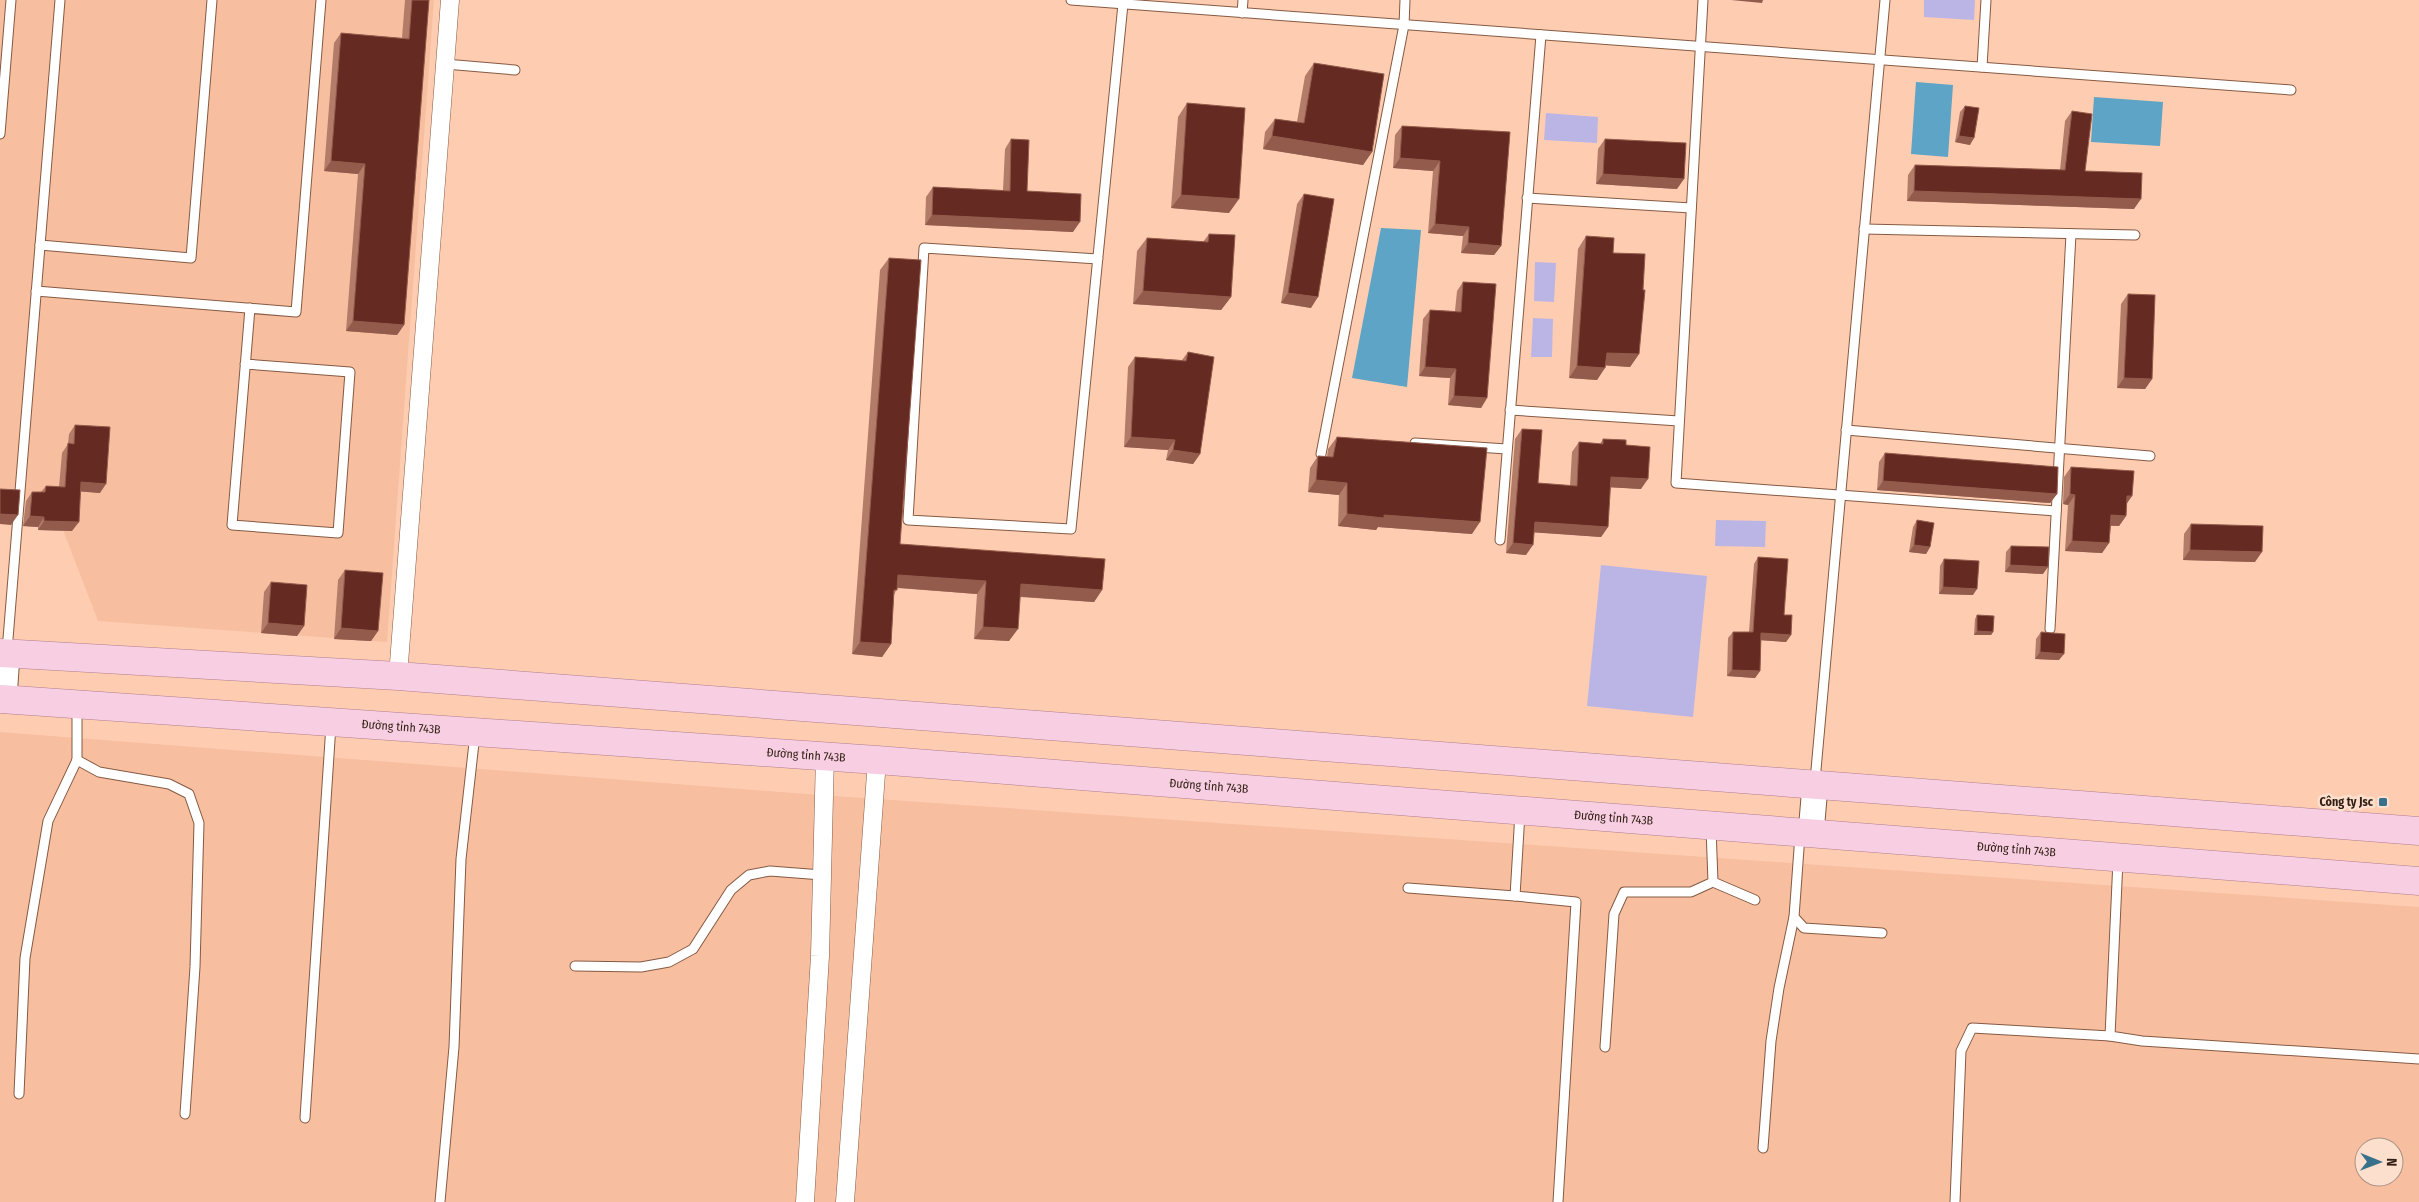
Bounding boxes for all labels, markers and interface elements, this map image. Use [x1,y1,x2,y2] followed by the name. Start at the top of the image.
[361,717,442,737] street label: Đường tỉnh 743B
[766,745,847,765] street label: Đường tỉnh 743B
[1169,776,1249,796] street label: Đường tỉnh 743B
[2319,795,2374,809] place label: Công ty Jsc
[2377,796,2389,808] marker: Công ty Jsc
[1573,808,1654,828] street label: Đường tỉnh 743B
[1976,839,2057,860] street label: Đường tỉnh 743B
[2354,1137,2404,1187] north arrow
[2383,1158,2400,1167] text: N

